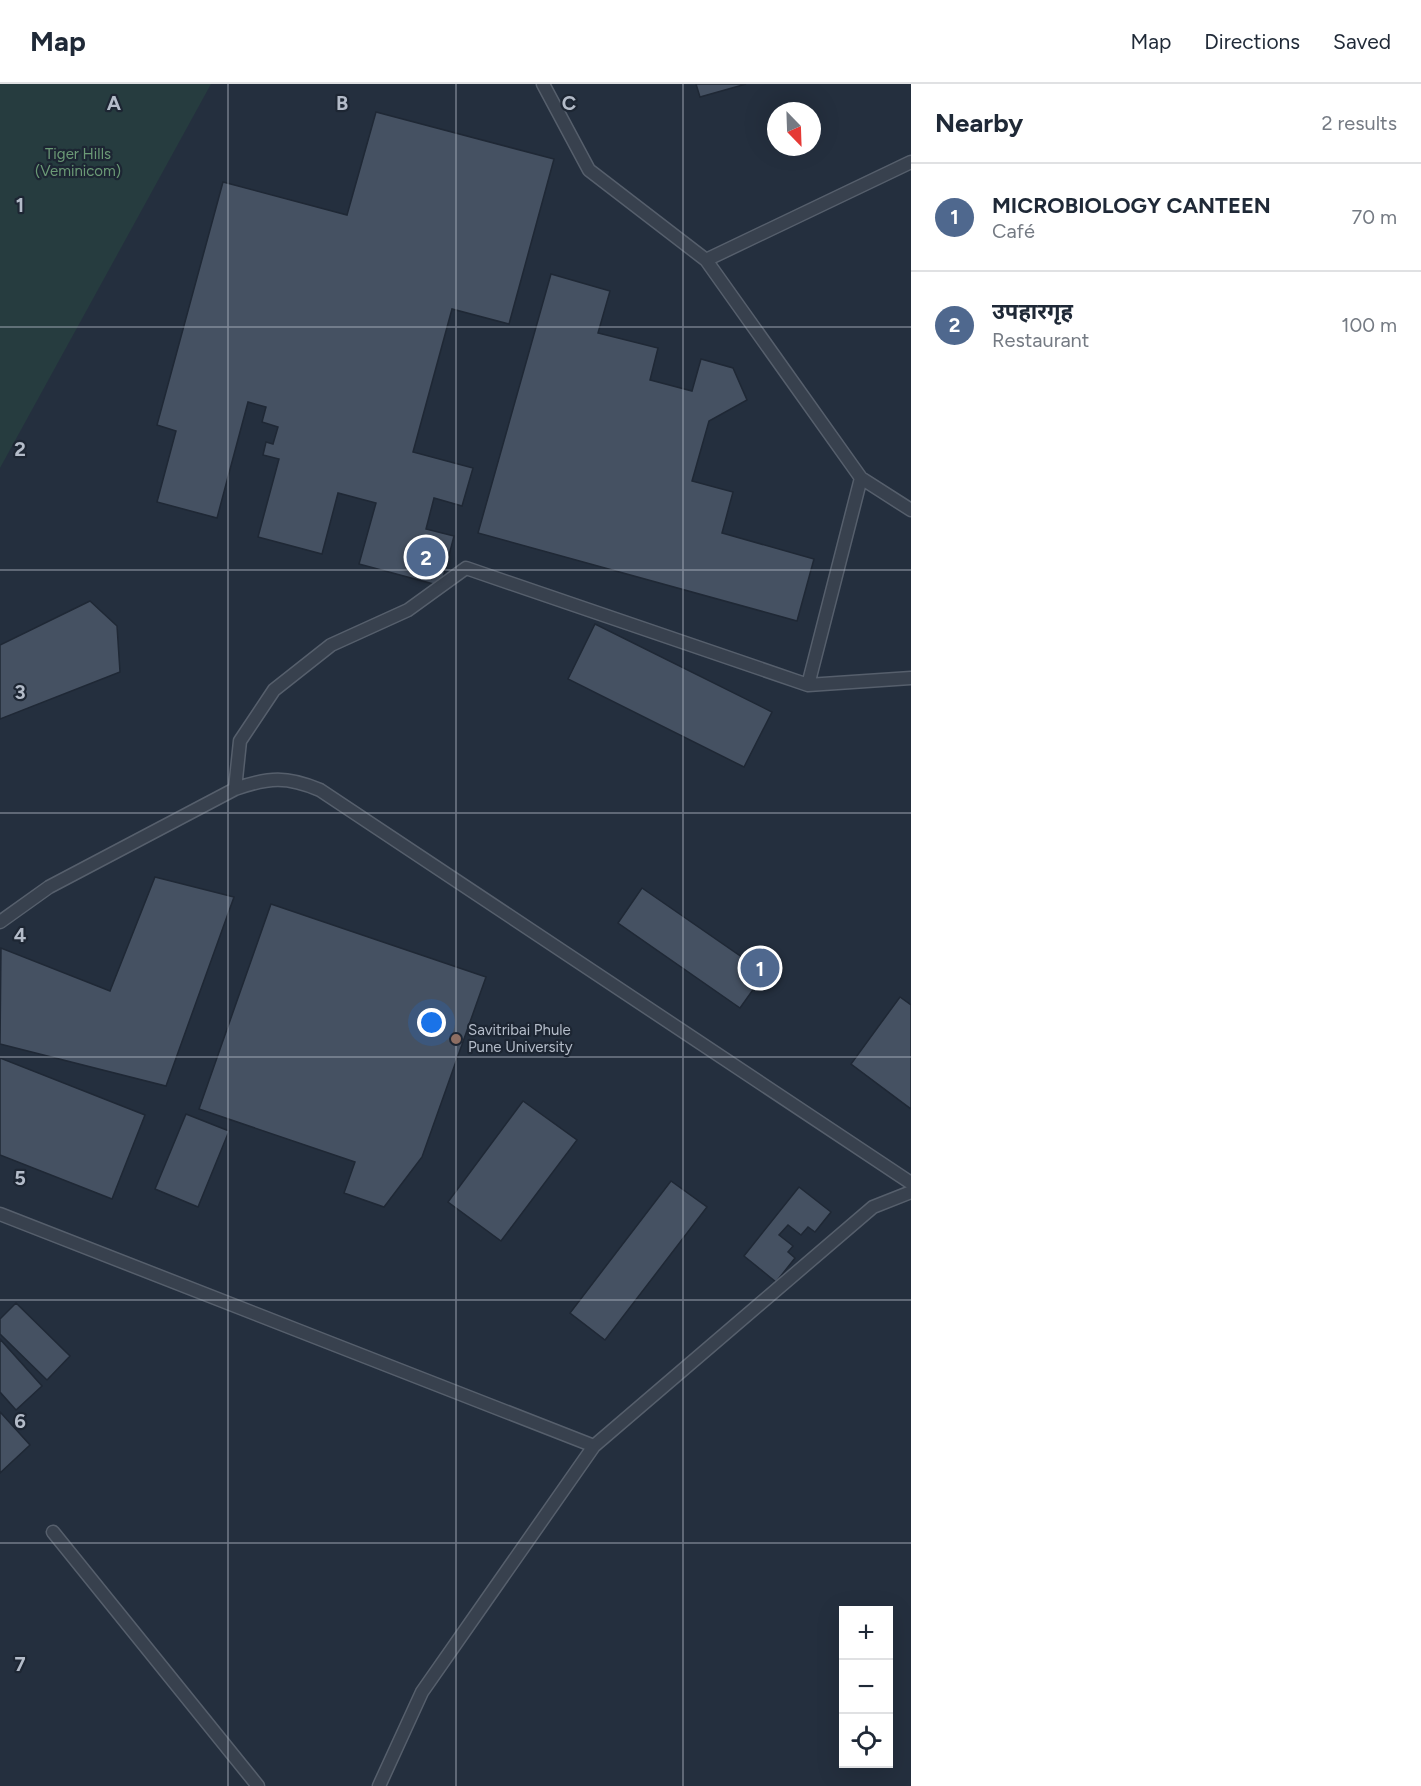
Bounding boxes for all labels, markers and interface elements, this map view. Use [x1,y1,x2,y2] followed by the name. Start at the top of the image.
[30,24,86,58] text: Map
[1130,29,1171,54] text: Map
[1204,29,1300,54] text: Directions
[1333,29,1391,54] text: Saved
[107,91,122,115] text: A
[336,91,348,115] text: B
[562,91,576,115] text: C
[767,102,821,156] north arrow
[935,107,1023,139] text: Nearby
[1321,111,1397,135] text: 2 results
[35,145,121,180] park label: Tiger Hills (Veminicom)
[992,192,1271,219] text: MICROBIOLOGY CANTEEN
[16,193,24,217] text: 1
[950,205,959,229] text: 1
[1351,205,1397,229] text: 70 m
[992,219,1035,243] text: Café
[992,298,1073,325] text: उपहारगृह
[949,313,960,337] text: 2
[1341,313,1397,337] text: 100 m
[992,328,1089,352] text: Restaurant
[14,437,26,461] text: 2
[406,534,446,580] pin: 2
[14,680,26,704] text: 3
[14,923,27,947] text: 4
[740,946,780,990] pin: 1
[417,1008,446,1037] your location
[468,1021,573,1056] place label: Savitribai Phule Pune University
[449,1032,463,1046] marker: Savitribai Phule Pune University
[14,1166,26,1190] text: 5
[14,1409,26,1433] text: 6
[839,1606,893,1768] map controls
[839,1606,893,1660] button: +
[14,1652,26,1676] text: 7
[839,1660,893,1714] button: −
[839,1714,893,1768] button: locate

